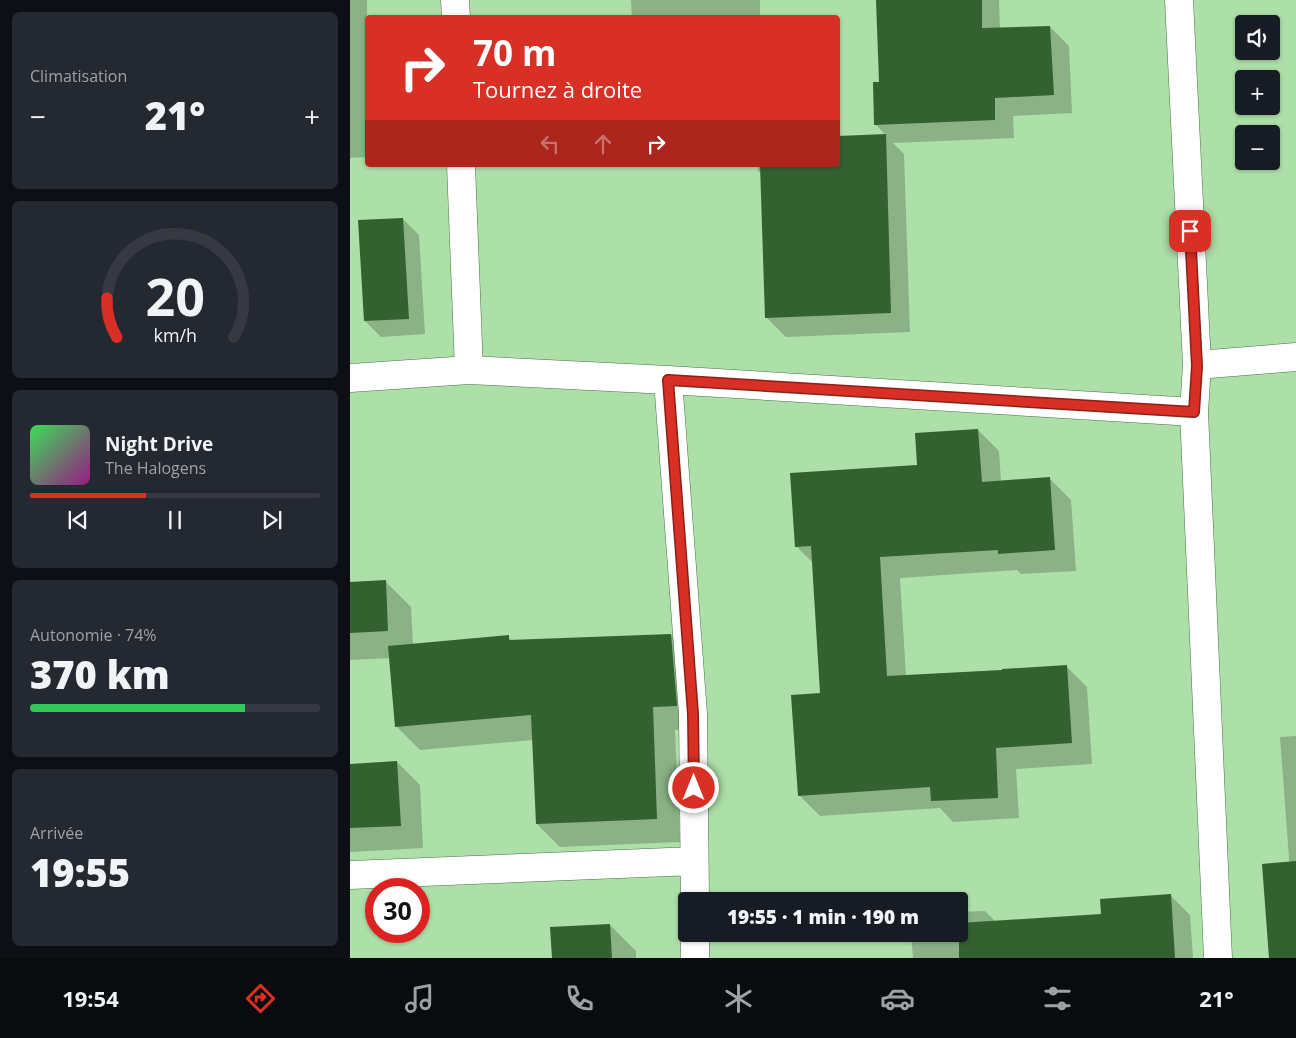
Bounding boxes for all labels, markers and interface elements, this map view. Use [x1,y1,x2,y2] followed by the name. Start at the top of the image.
[1235,15,1280,170] map controls
[1235,15,1280,60] button: sound
[473,29,556,76] text: 70 m
[390,35,455,100] icon: right
[30,65,127,87] text: Climatisation
[1235,70,1280,115] button: +
[473,74,642,104] text: Tournez à droite
[145,89,205,141] text: 21°
[30,97,46,135] text: −
[304,97,320,135] text: +
[1235,125,1280,170] button: −
[536,130,564,158] icon: left
[589,130,617,158] icon: ahead
[642,130,670,158] icon: right
[1169,210,1211,252] pin
[1176,217,1204,245] icon: arrive
[145,260,205,331] text: 20
[153,323,197,347] text: km/h
[105,431,213,457] text: Night Drive
[105,457,206,479] text: The Halogens
[64,506,92,534] icon: previous
[161,506,189,534] icon: pause
[258,506,286,534] icon: next
[30,624,157,646] text: Autonomie · 74%
[30,648,170,700] text: 370 km
[667,761,719,813] position arrow
[30,822,83,844] text: Arrivée
[30,846,130,898] text: 19:55
[365,878,430,943] speed limit sign: 30
[727,904,919,930] text: 19:55 · 1 min · 190 m
[243,981,278,1016] icon: directions
[402,981,437,1016] icon: music
[562,981,597,1016] icon: phone
[721,981,756,1016] icon: climate
[880,981,915,1016] icon: car
[1040,981,1075,1016] icon: filters
[62,983,119,1013] text: 19:54
[1199,983,1234,1013] text: 21°

